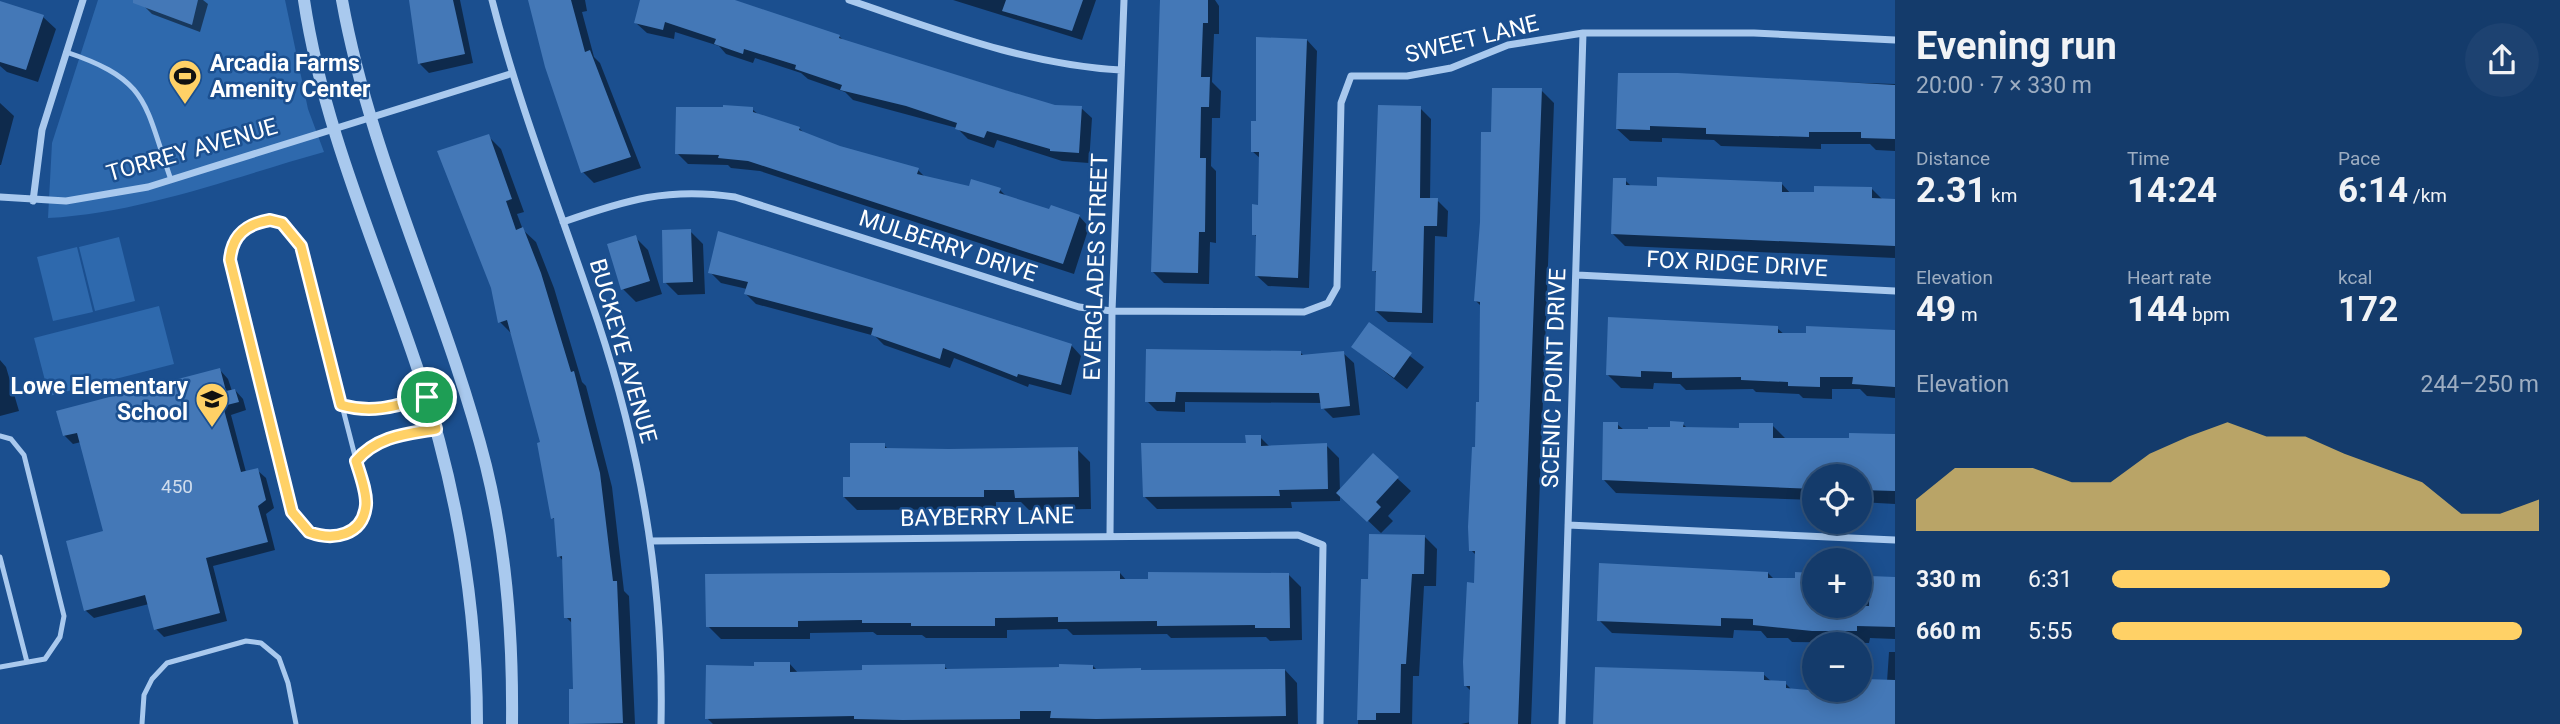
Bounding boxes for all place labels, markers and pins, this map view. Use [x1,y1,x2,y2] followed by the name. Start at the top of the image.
[210,50,371,103] place label: Arcadia Farms Amenity Center
[166,57,204,106] sports icon: Arcadia Farms Amenity Center
[397,367,457,427] pin
[11,373,188,426] place label: Lowe Elementary School
[193,380,231,429] school or university icon: Lowe Elementary School

